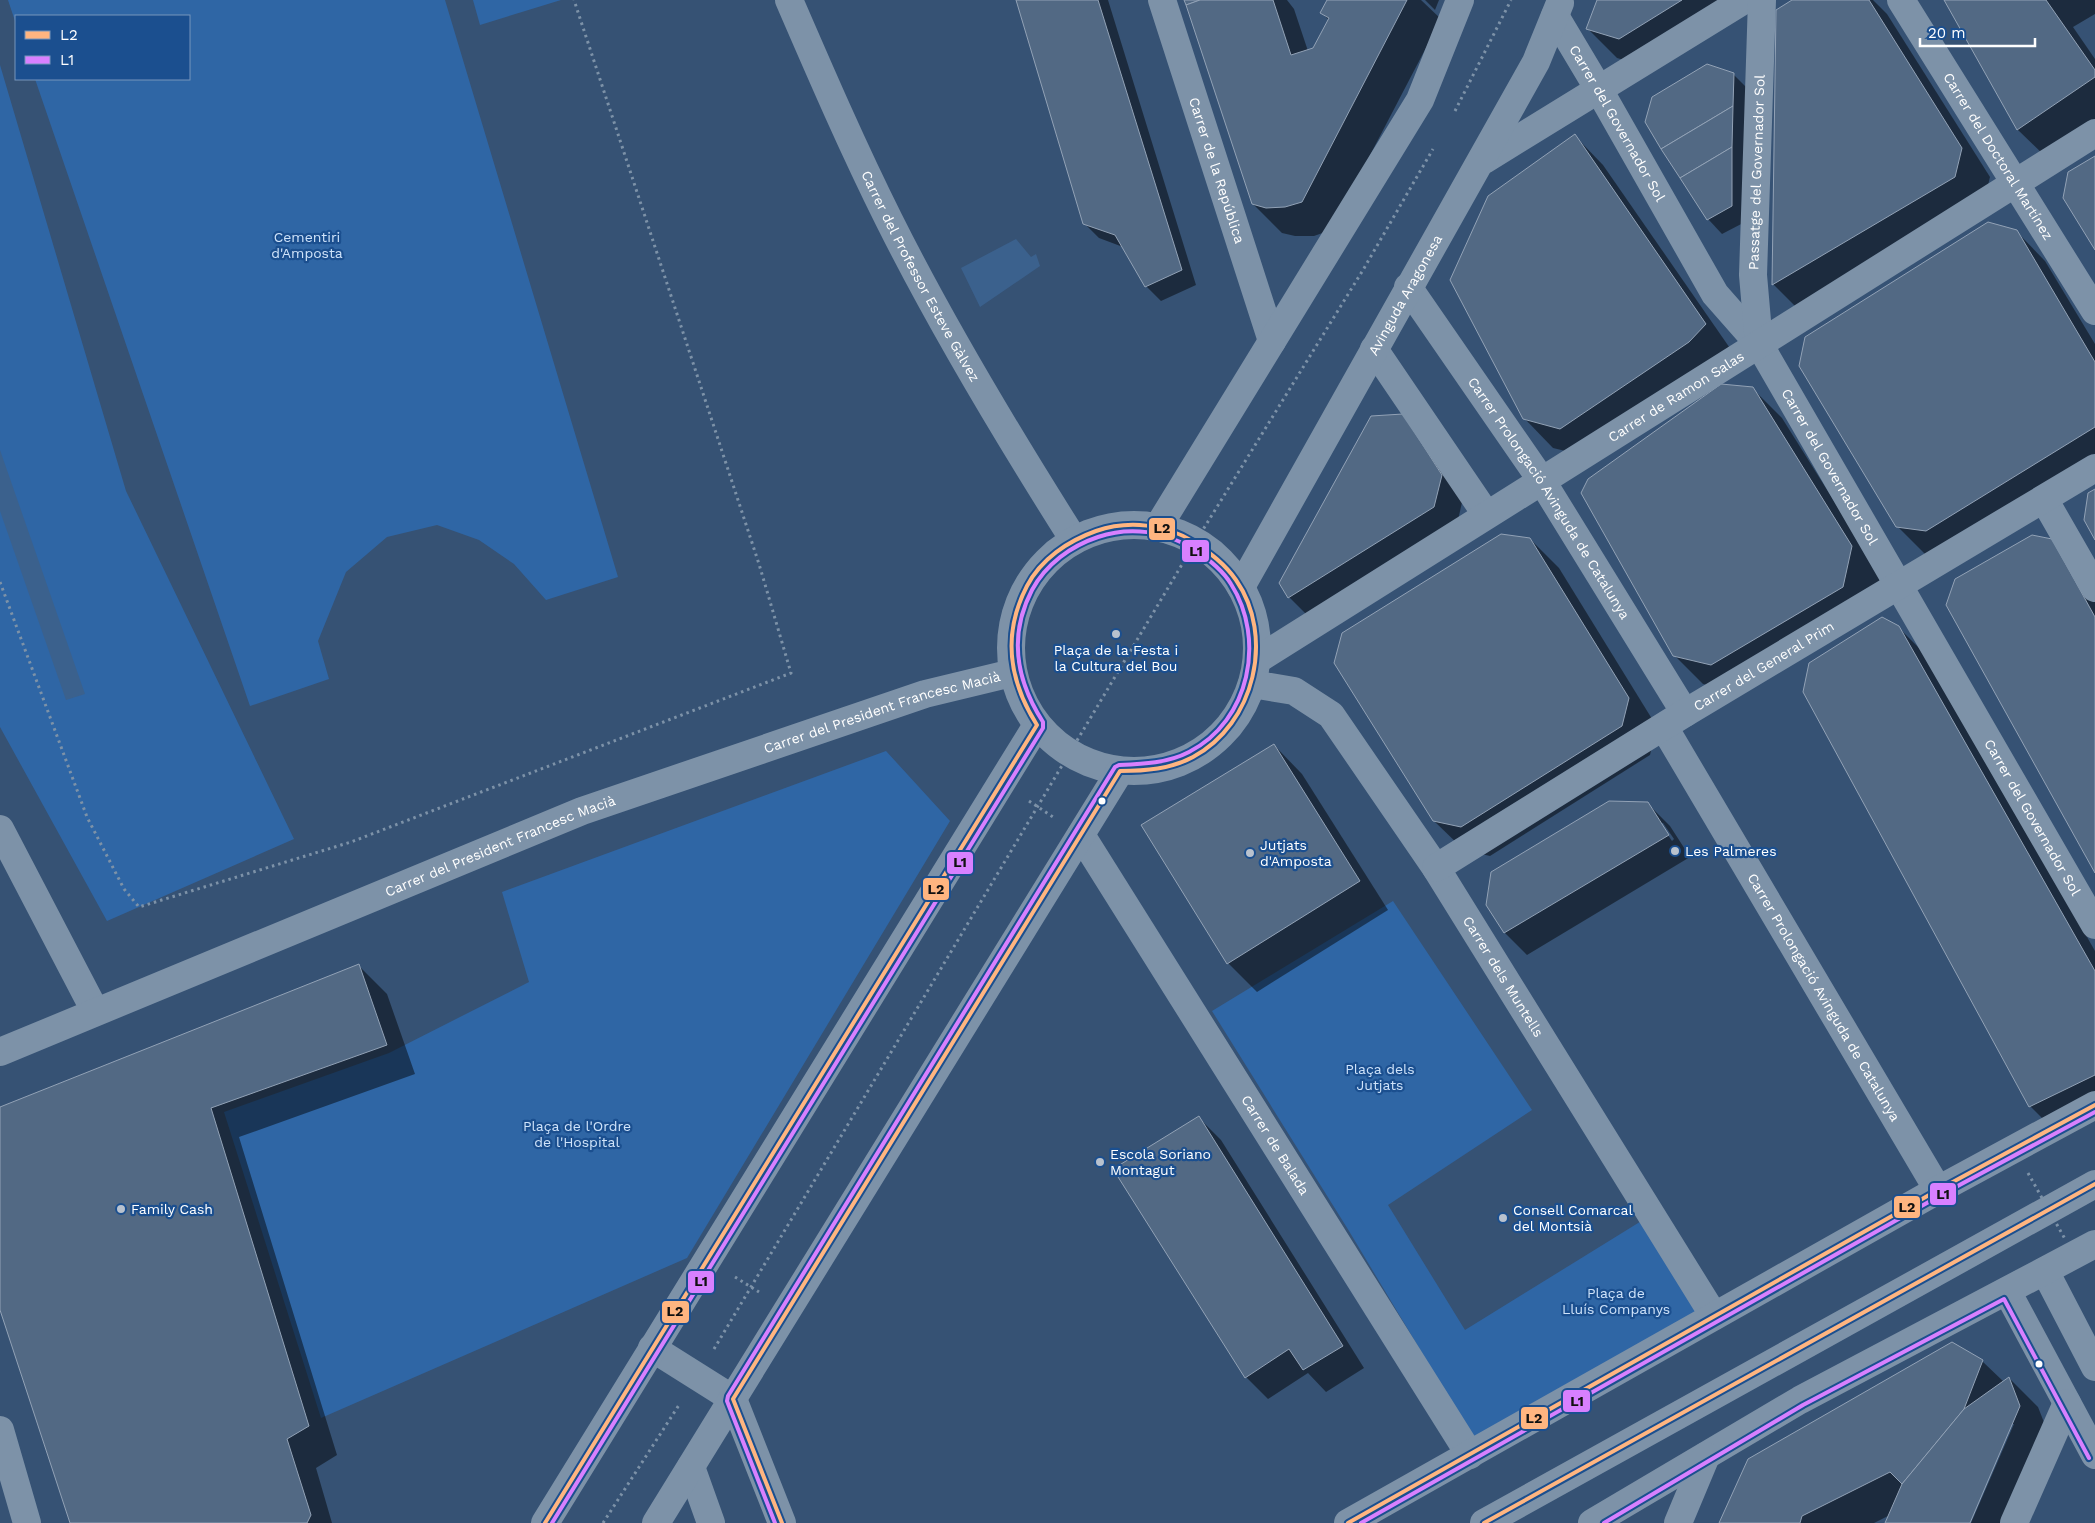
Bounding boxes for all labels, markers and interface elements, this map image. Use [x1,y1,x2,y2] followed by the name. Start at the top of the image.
[15,15,190,80] legend
[1920,15,2035,47] scale bar
[1928,24,1966,42] text: 20 m
[60,26,78,44] text: L2
[1566,42,1669,205] street label: Carrer del Governador Sol
[60,51,74,69] text: L1
[1940,70,2057,243] street label: Carrer del Doctoral Martínez
[1745,73,1768,270] street label: Passatge del Governador Sol
[1186,95,1248,245] street label: Carrer de la República
[858,168,983,384] street label: Carrer del Professor Esteve Gàlvez
[271,229,343,261] park label: Cementiri d'Amposta
[1365,232,1445,358] street label: Avinguda Aragonesa
[1605,348,1747,445] street label: Carrer de Ramon Salas
[1465,374,1633,622] street label: Carrer Prolongació Avinguda de Catalunya
[1778,386,1882,548] street label: Carrer del Governador Sol
[1148,517,1176,541] line badge: L2
[1154,520,1170,536] text: L2
[1181,539,1210,563] line badge: L1
[1189,543,1203,559] text: L1
[1691,618,1837,714] street label: Carrer del General Prim
[1110,628,1122,640] marker: Plaça de la Festa i la Cultura del Bou
[1054,642,1178,674] place label: Plaça de la Festa i la Cultura del Bou
[762,668,1002,756] street label: Carrer del President Francesc Macià
[1981,736,2084,899] street label: Carrer del Governador Sol
[383,792,617,900] street label: Carrer del President Francesc Macià
[1097,796,1107,806] unlabelled marker
[1260,837,1332,869] place label: Jutjats d'Amposta
[1685,843,1777,859] place label: Les Palmeres
[1669,845,1681,857] marker: Les Palmeres
[1244,847,1256,859] marker: Jutjats d'Amposta
[946,851,974,875] line badge: L1
[953,854,967,870] text: L1
[1744,870,1903,1124] street label: Carrer Prolongació Avinguda de Catalunya
[922,877,950,901] line badge: L2
[928,881,944,897] text: L2
[1460,913,1547,1040] street label: Carrer dels Muntells
[1345,1061,1415,1093] park label: Plaça dels Jutjats
[1238,1092,1313,1198] street label: Carrer de Balada
[523,1118,631,1150] park label: Plaça de l'Ordre de l'Hospital
[1110,1146,1211,1178] place label: Escola Soriano Montagut
[1094,1156,1106,1168] marker: Escola Soriano Montagut
[1929,1182,1957,1206] line badge: L1
[1936,1186,1950,1202] text: L1
[1893,1195,1921,1219] line badge: L2
[1899,1199,1915,1215] text: L2
[131,1201,213,1217] place label: Family Cash
[1513,1202,1633,1234] place label: Consell Comarcal del Montsià
[115,1203,127,1215] marker: Family Cash
[1497,1212,1509,1224] marker: Consell Comarcal del Montsià
[687,1270,715,1294] line badge: L1
[694,1273,708,1289] text: L1
[1562,1285,1670,1317] park label: Plaça de Lluís Companys
[661,1300,690,1324] line badge: L2
[667,1303,683,1319] text: L2
[2034,1359,2044,1369] unlabelled marker
[1562,1389,1591,1413] line badge: L1
[1570,1393,1584,1409] text: L1
[1520,1406,1549,1430] line badge: L2
[1526,1410,1542,1426] text: L2

